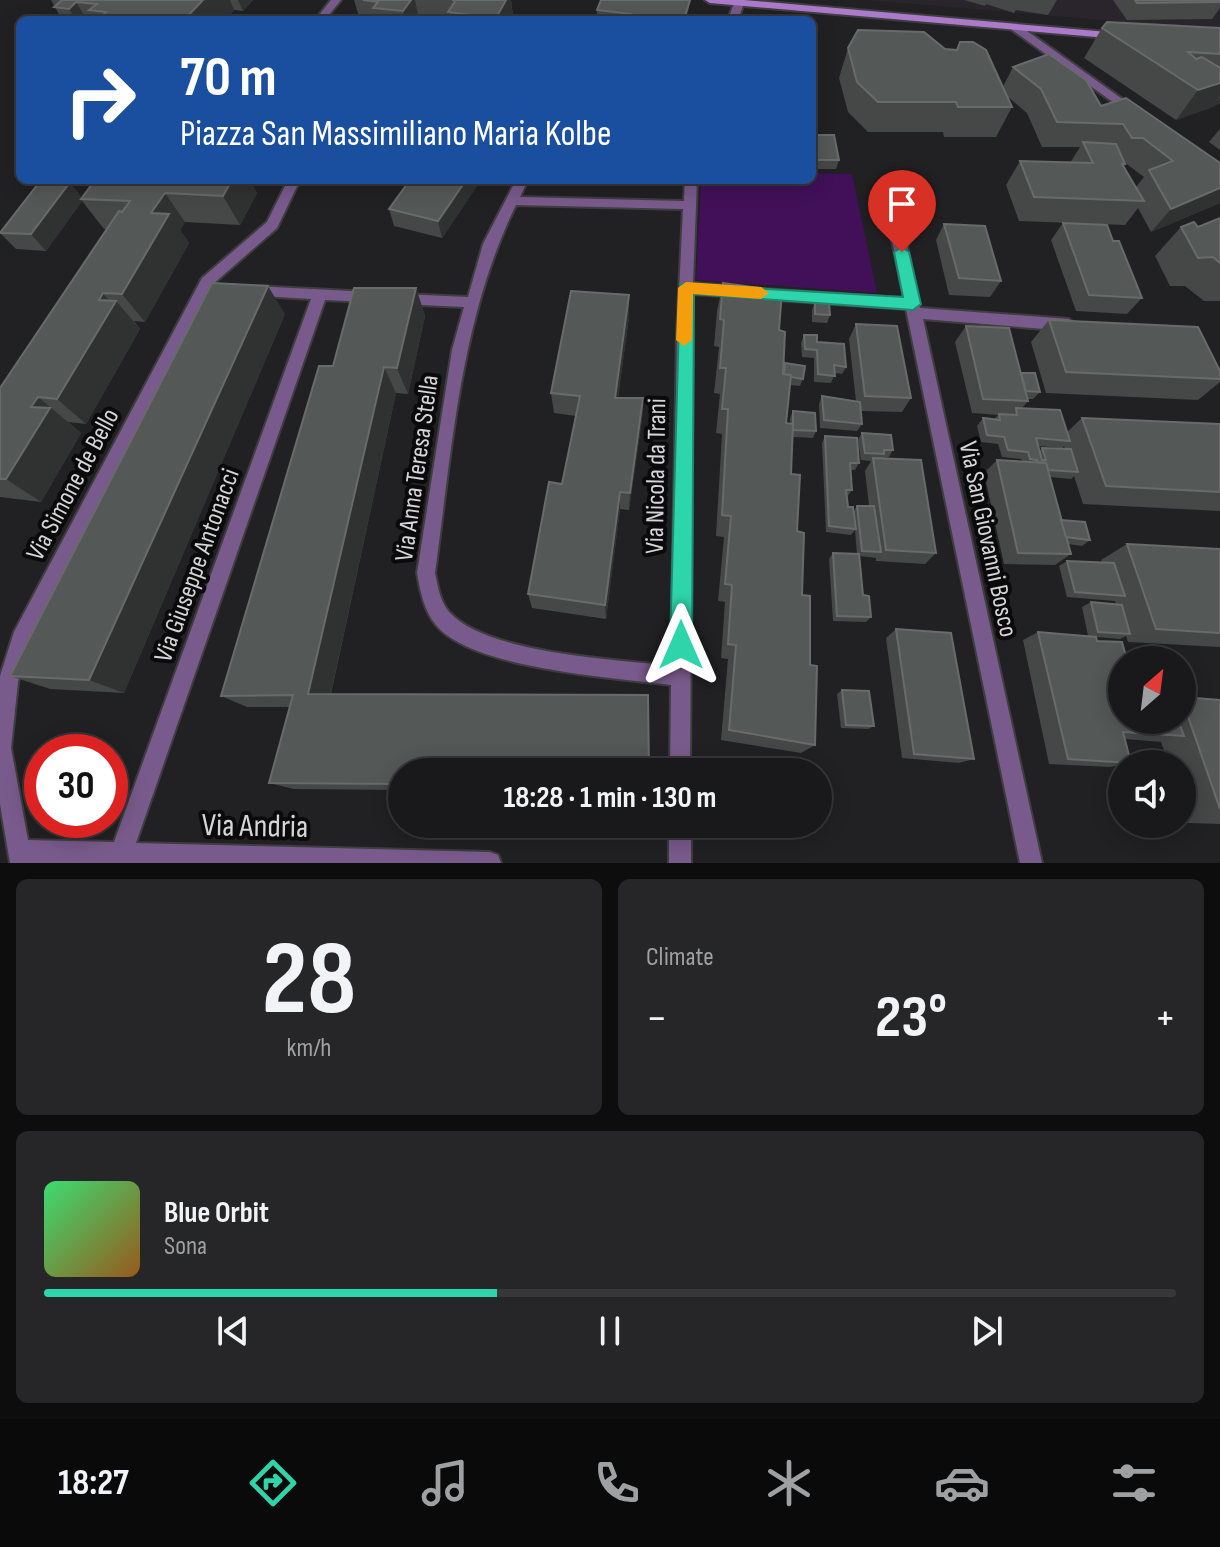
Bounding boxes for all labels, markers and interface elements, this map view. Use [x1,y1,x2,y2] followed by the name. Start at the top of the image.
[180,45,277,112] text: 70 m
[48,48,152,152] icon: right
[180,113,611,156] text: Piazza San Massimiliano Maria Kolbe
[868,170,936,252] pin
[880,182,924,226] icon: arrive
[389,373,446,563] street label: Via Anna Teresa Stella
[640,398,673,554] street label: Via Nicola da Trani
[20,403,126,566] street label: Via Simone de Bello
[952,439,1023,640] street label: Via San Giovanni Bosco
[148,465,247,666] street label: Via Giuseppe Antonacci
[639,603,723,687] position arrow
[1108,646,1196,734] north arrow
[1108,646,1196,838] map controls
[24,734,128,838] speed limit sign: 30
[1108,750,1196,838] button: sound
[504,780,716,816] text: 18:28 · 1 min · 130 m
[201,806,309,847] street label: Via Andria
[262,918,356,1043] text: 28
[646,942,714,973] text: Climate
[875,982,947,1054] text: 23°
[646,992,668,1045] text: −
[1154,992,1176,1045] text: +
[287,1033,331,1064] text: km/h
[164,1195,269,1231] text: Blue Orbit
[164,1231,207,1262] text: Sona
[211,1309,255,1353] icon: previous
[588,1309,632,1353] icon: pause
[965,1309,1009,1353] icon: next
[245,1455,301,1511] icon: directions
[417,1455,473,1511] icon: music
[589,1455,645,1511] icon: phone
[761,1455,817,1511] icon: climate
[934,1455,990,1511] icon: car
[1106,1455,1162,1511] icon: filters
[58,1462,129,1505] text: 18:27

